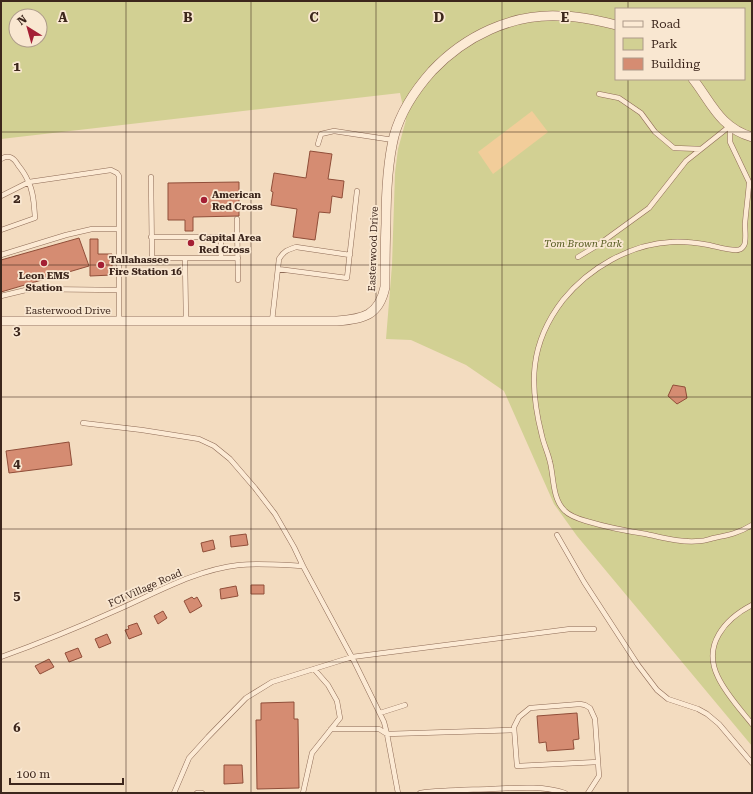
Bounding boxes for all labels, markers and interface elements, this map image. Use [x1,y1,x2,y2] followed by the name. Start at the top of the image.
[8,8,48,48] north arrow
[615,8,745,80] legend
[58,10,68,25] text: A
[183,10,193,25] text: B
[309,10,319,25] text: C
[434,10,444,25] text: D
[561,10,569,25] text: E
[15,12,30,28] text: N
[651,17,681,31] text: Road
[651,37,678,51] text: Park
[651,57,700,71] text: Building
[13,59,21,74] text: 1
[212,189,263,212] place label: American Red Cross
[13,191,21,206] text: 2
[199,195,209,205] marker: American Red Cross
[366,206,380,292] street label: Easterwood Drive
[199,232,261,255] place label: Capital Area Red Cross
[186,238,196,248] marker: Capital Area Red Cross
[544,238,623,249] park label: Tom Brown Park
[109,254,182,277] place label: Tallahassee Fire Station 16
[39,258,49,268] marker: Leon EMS Station
[96,260,106,270] marker: Tallahassee Fire Station 16
[19,270,70,293] place label: Leon EMS Station
[25,305,111,316] street label: Easterwood Drive
[13,323,21,338] text: 3
[13,456,21,471] text: 4
[107,567,184,609] street label: FCI Village Road
[13,588,21,603] text: 5
[13,720,21,735] text: 6
[10,760,123,786] scale bar
[16,767,50,781] text: 100 m

